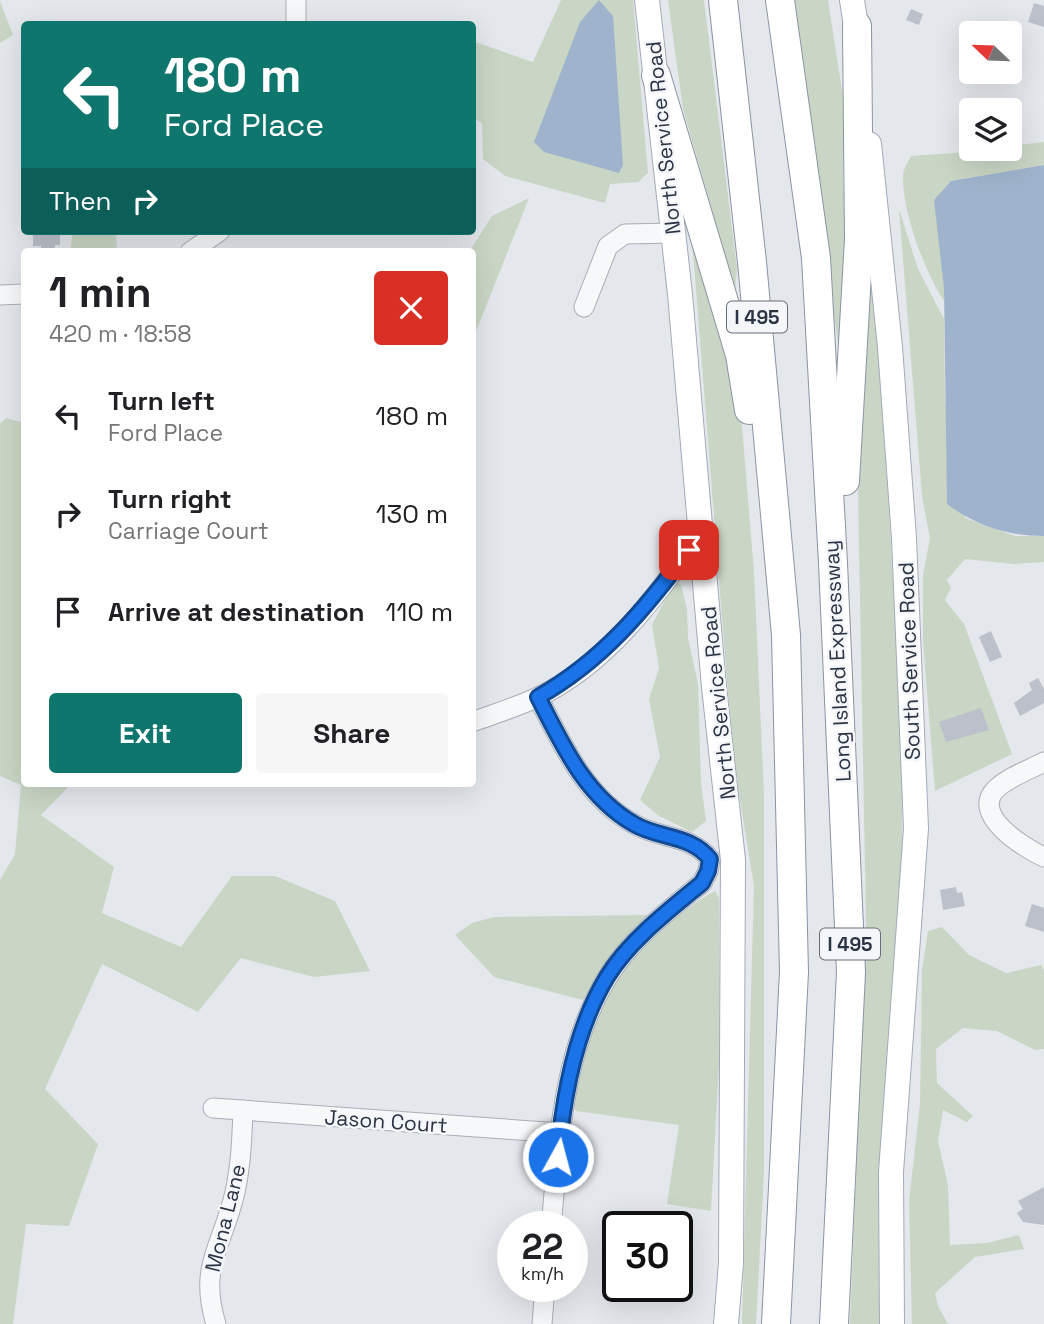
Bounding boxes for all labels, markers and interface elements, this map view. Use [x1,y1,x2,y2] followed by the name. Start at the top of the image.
[959,21,1022,84] north arrow
[959,21,1022,161] map controls
[639,40,687,236] street label: North Service Road
[164,44,302,106] text: 180 m
[49,49,140,140] icon: left
[959,98,1022,161] button: layers
[164,105,324,145] text: Ford Place
[126,182,164,220] icon: right
[49,184,112,218] text: Then
[49,266,152,319] text: 1 min
[374,271,448,345] button: close
[727,302,787,332] road number: I 495
[49,319,192,349] text: 420 m · 18:58
[108,384,215,418] text: Turn left
[49,397,87,435] icon: left
[375,399,448,433] text: 180 m
[108,418,223,448] text: Ford Place
[108,482,232,516] text: Turn right
[49,495,87,533] icon: right
[376,497,448,531] text: 130 m
[108,516,268,546] text: Carriage Court
[659,520,719,580] pin
[670,531,708,569] icon: arrive
[817,539,857,783] street label: Long Island Expressway
[892,561,926,761] street label: South Service Road
[49,593,87,631] icon: arrive
[108,595,365,629] text: Arrive at destination
[386,595,453,629] text: 110 m
[694,605,742,801] street label: North Service Road
[49,693,242,773] button: Exit
[256,693,448,773] button: Share
[820,928,880,960] road number: I 495
[324,1103,448,1139] street label: Jason Court
[521,1120,595,1194] position arrow
[199,1161,251,1275] street label: Mona Lane
[602,1211,693,1302] speed limit sign: 30
[522,1225,563,1269] text: 22
[521,1262,564,1285] text: km/h

